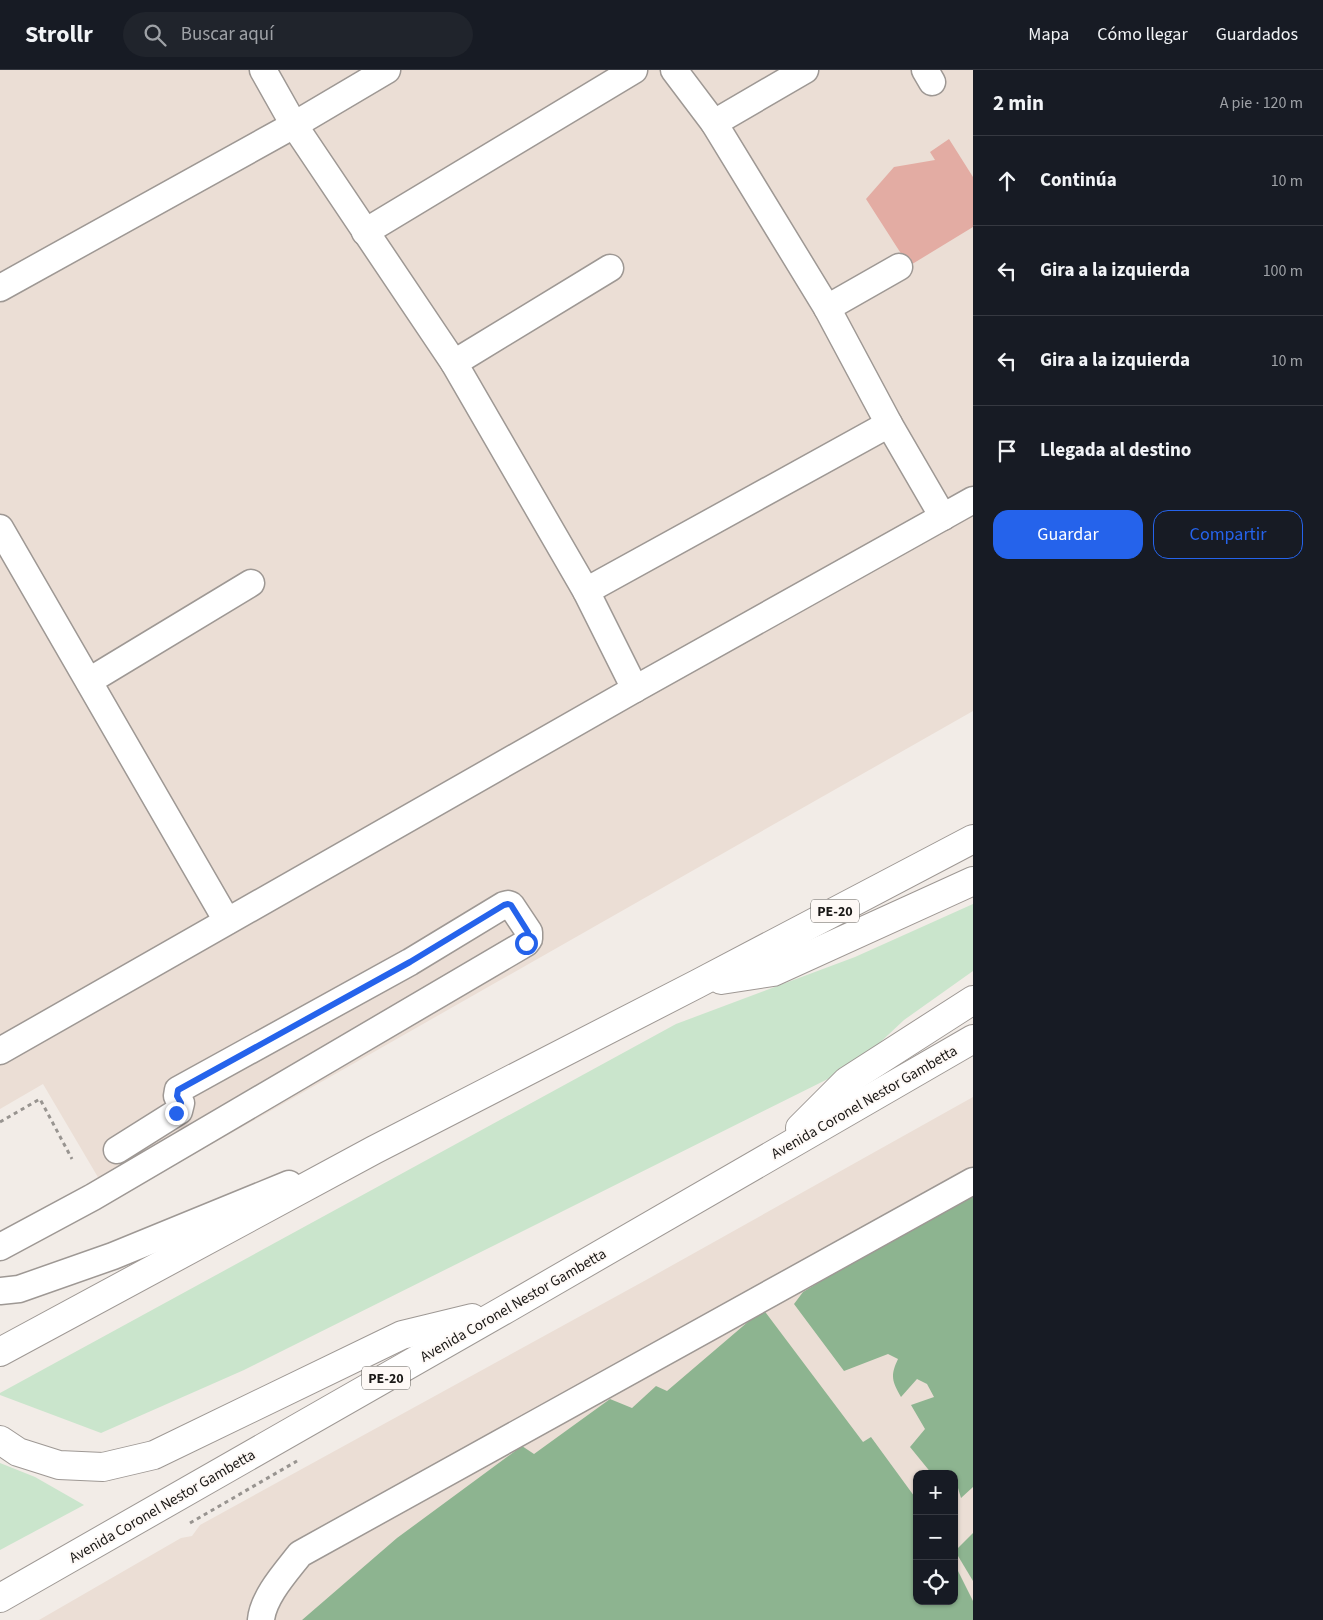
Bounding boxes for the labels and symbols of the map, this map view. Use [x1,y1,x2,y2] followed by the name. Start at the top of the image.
[811,899,859,922] road number: PE-20
[515,932,538,955] route start
[767,1040,961,1164] street label: Avenida Coronel Nestor Gambetta
[165,1102,188,1125] route end
[416,1243,610,1367] street label: Avenida Coronel Nestor Gambetta
[362,1366,410,1390] road number: PE-20
[65,1444,259,1568] street label: Avenida Coronel Nestor Gambetta

